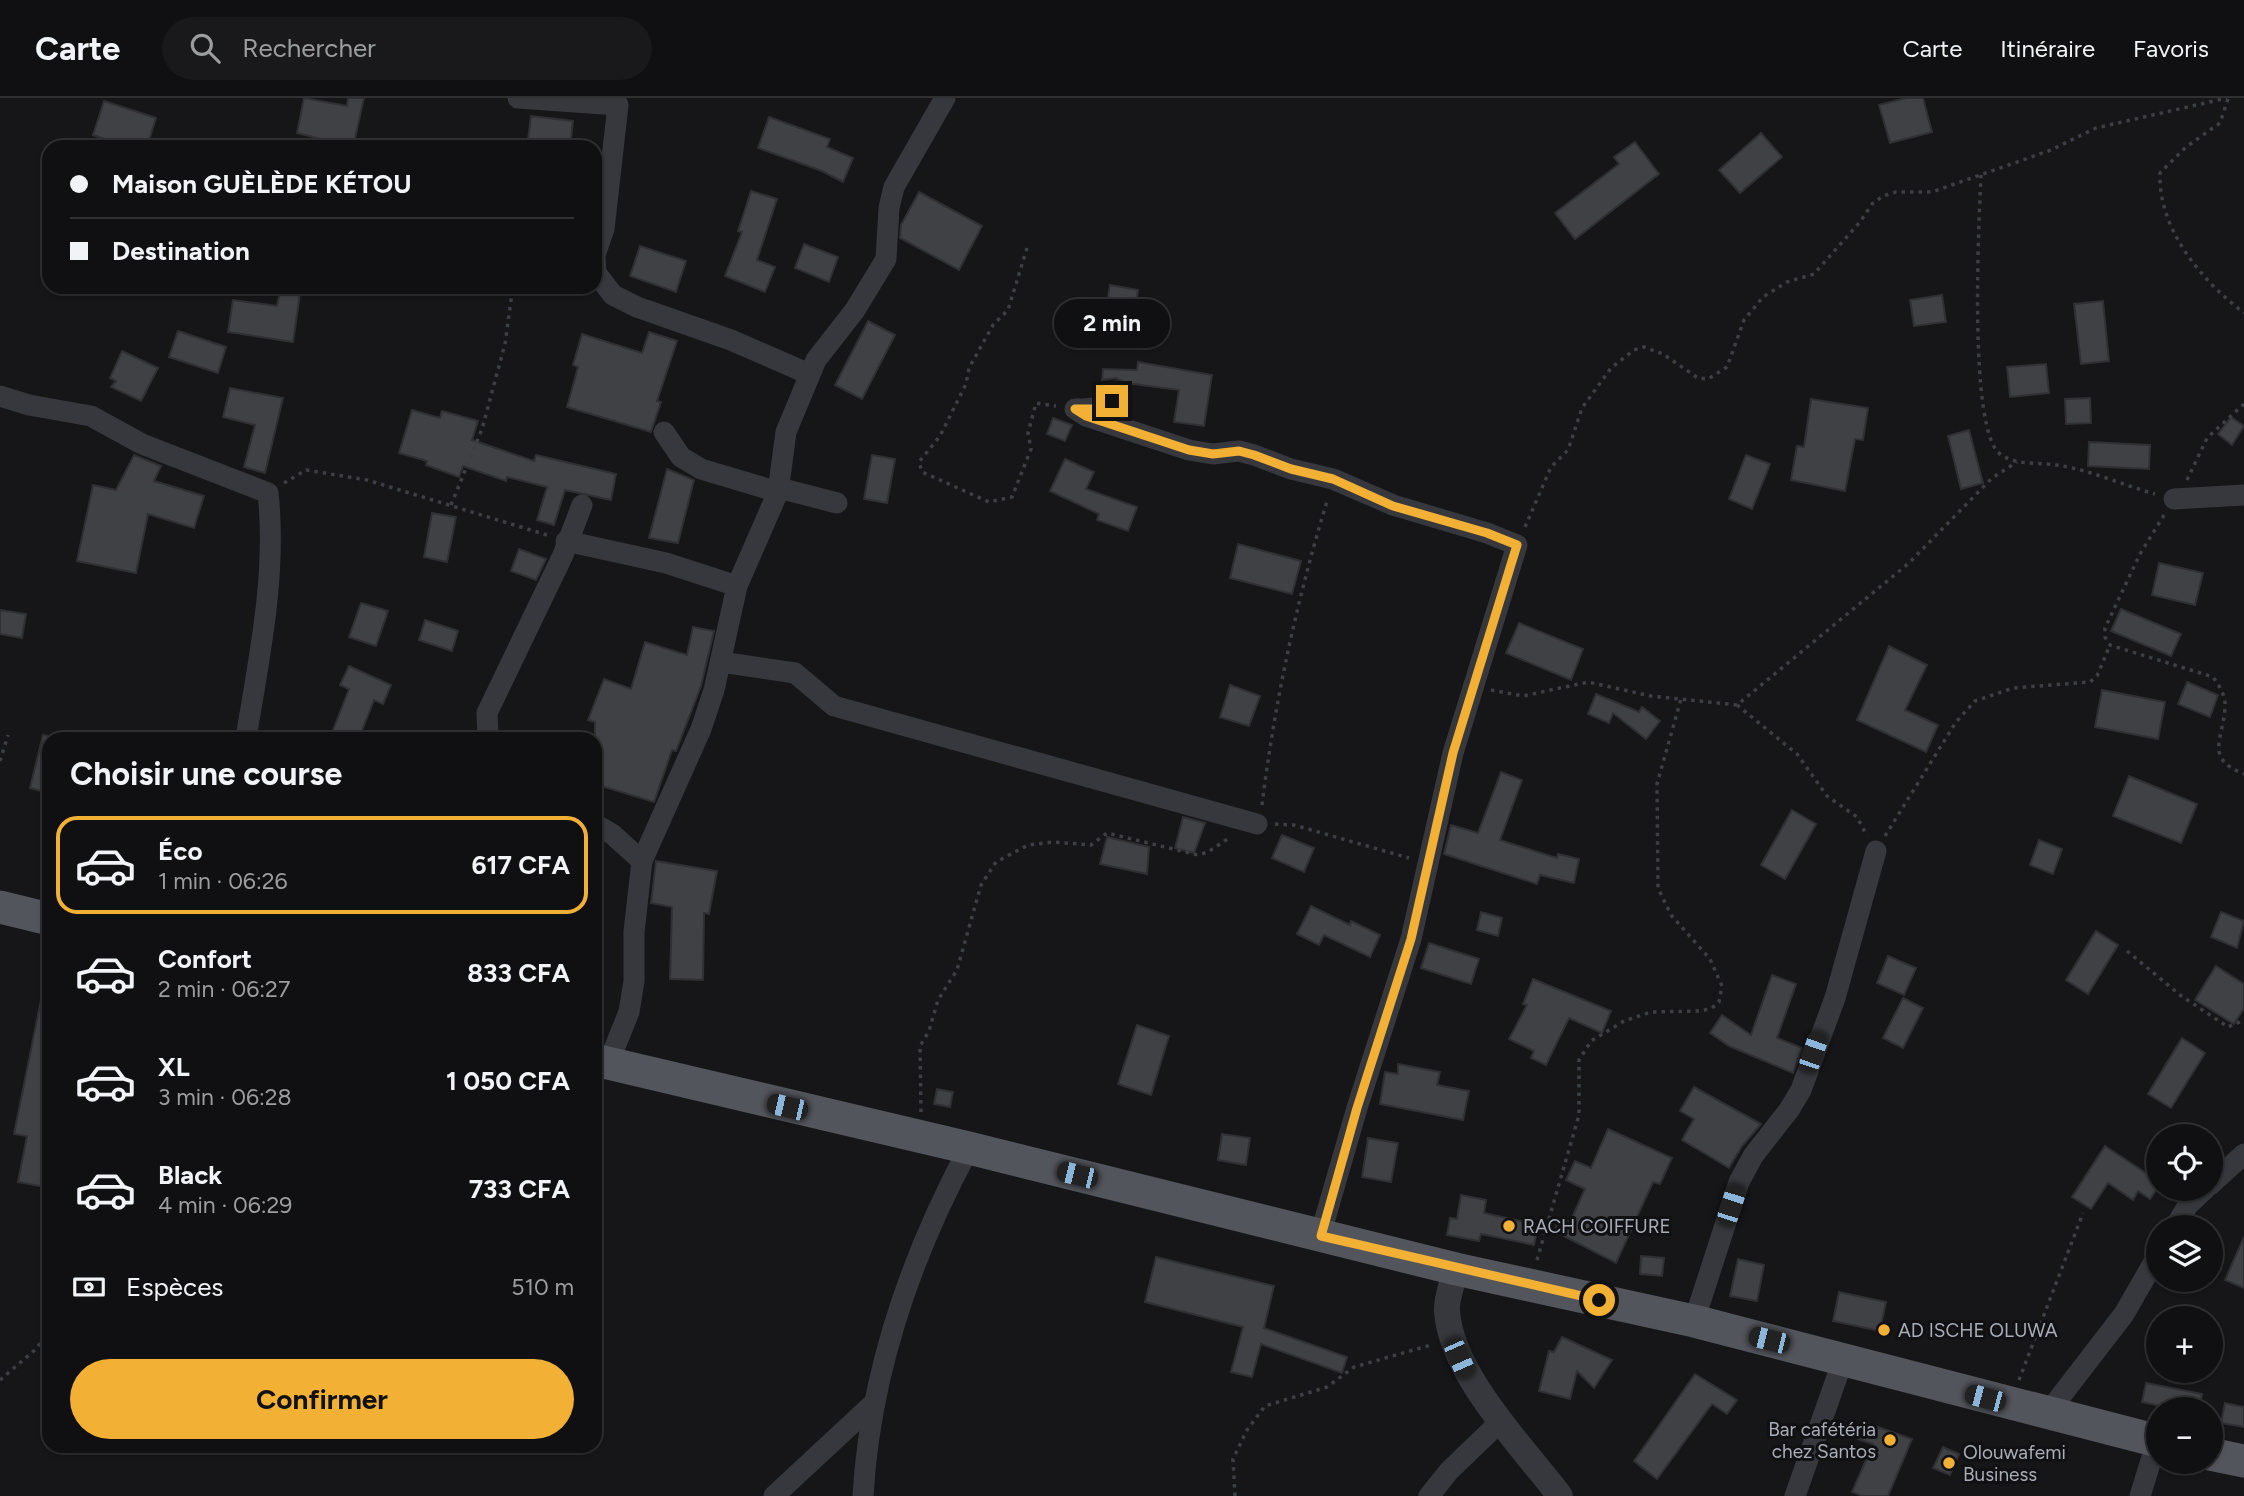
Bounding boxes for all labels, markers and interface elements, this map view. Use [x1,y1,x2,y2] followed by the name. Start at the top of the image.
[162,17,652,80] search box
[35,29,120,68] text: Carte
[186,29,224,67] icon: search
[242,32,376,64] text: Rechercher
[1902,34,1962,63] text: Carte
[2000,34,2095,63] text: Itinéraire
[2133,34,2209,63] text: Favoris
[112,168,412,200] text: Maison GUÈLÈDE KÉTOU
[112,235,250,267] text: Destination
[1054,300,1170,348] callout: 2 min
[1083,309,1141,337] text: 2 min
[1096,385,1128,417] route end
[70,755,342,793] text: Choisir une course
[74,834,137,897] icon: car
[158,835,203,867] text: Éco
[471,849,570,881] text: 617 CFA
[158,867,288,895] text: 1 min · 06:26
[74,942,137,1005] icon: car
[158,943,252,975] text: Confort
[467,957,570,989] text: 833 CFA
[158,975,290,1003] text: 2 min · 06:27
[1797,1029,1830,1075] car
[74,1050,137,1113] icon: car
[158,1051,190,1083] text: XL
[446,1065,570,1097] text: 1 050 CFA
[158,1083,292,1111] text: 3 min · 06:28
[765,1092,810,1122] car
[2146,1124,2223,1474] map controls
[2146,1124,2223,1201] button: locate
[74,1158,137,1221] icon: car
[158,1159,222,1191] text: Black
[1055,1160,1100,1190] car
[469,1173,570,1205] text: 733 CFA
[1715,1182,1748,1228] car
[158,1191,292,1219] text: 4 min · 06:29
[1523,1215,1671,1238] place label: RACH COIFFURE
[2146,1215,2223,1292] button: layers
[1501,1218,1517,1234] marker: RACH COIFFURE
[70,1268,108,1306] icon: cash
[126,1271,223,1303] text: Espèces
[511,1273,574,1301] text: 510 m
[1583,1284,1615,1316] route start
[2146,1306,2223,1383] button: +
[1898,1319,2058,1342] place label: AD ISCHE OLUWA
[1876,1322,1892,1338] marker: AD ISCHE OLUWA
[1747,1325,1792,1355] car
[1441,1335,1478,1381] car
[70,1359,574,1439] button: Confirmer
[1962,1382,2009,1414] car
[2146,1397,2223,1474] button: −
[1768,1418,1876,1463] place label: Bar cafétéria chez Santos
[1882,1432,1898,1448] marker: Bar cafétéria chez Santos
[1963,1441,2066,1486] place label: Olouwafemi Business
[1941,1455,1957,1471] marker: Olouwafemi Business

